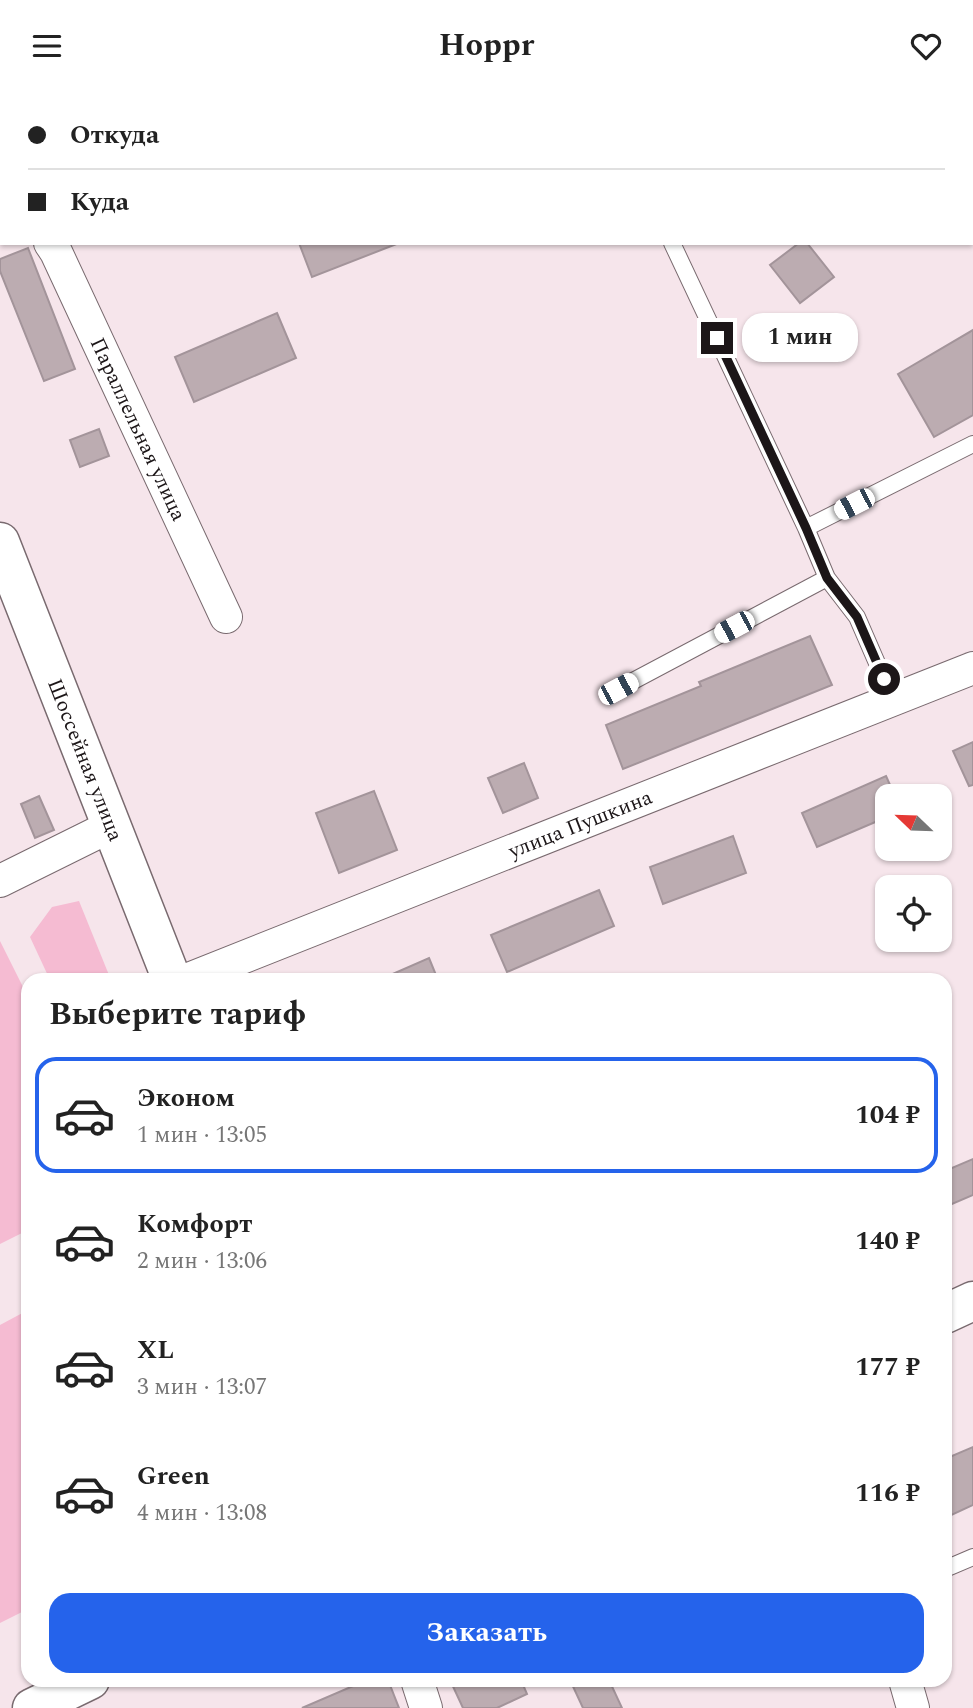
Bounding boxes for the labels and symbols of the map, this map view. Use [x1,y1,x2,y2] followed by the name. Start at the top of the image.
[742,313,857,363] callout: 1 мин
[701,322,733,354] route end
[81,332,194,527] street label: Параллельная улица
[831,485,878,523] car
[711,608,758,646] car
[868,663,900,695] route start
[595,670,642,708] car
[38,674,131,847] street label: Шоссейная улица
[503,781,658,868] street label: улица Пушкина
[875,784,952,861] north arrow

